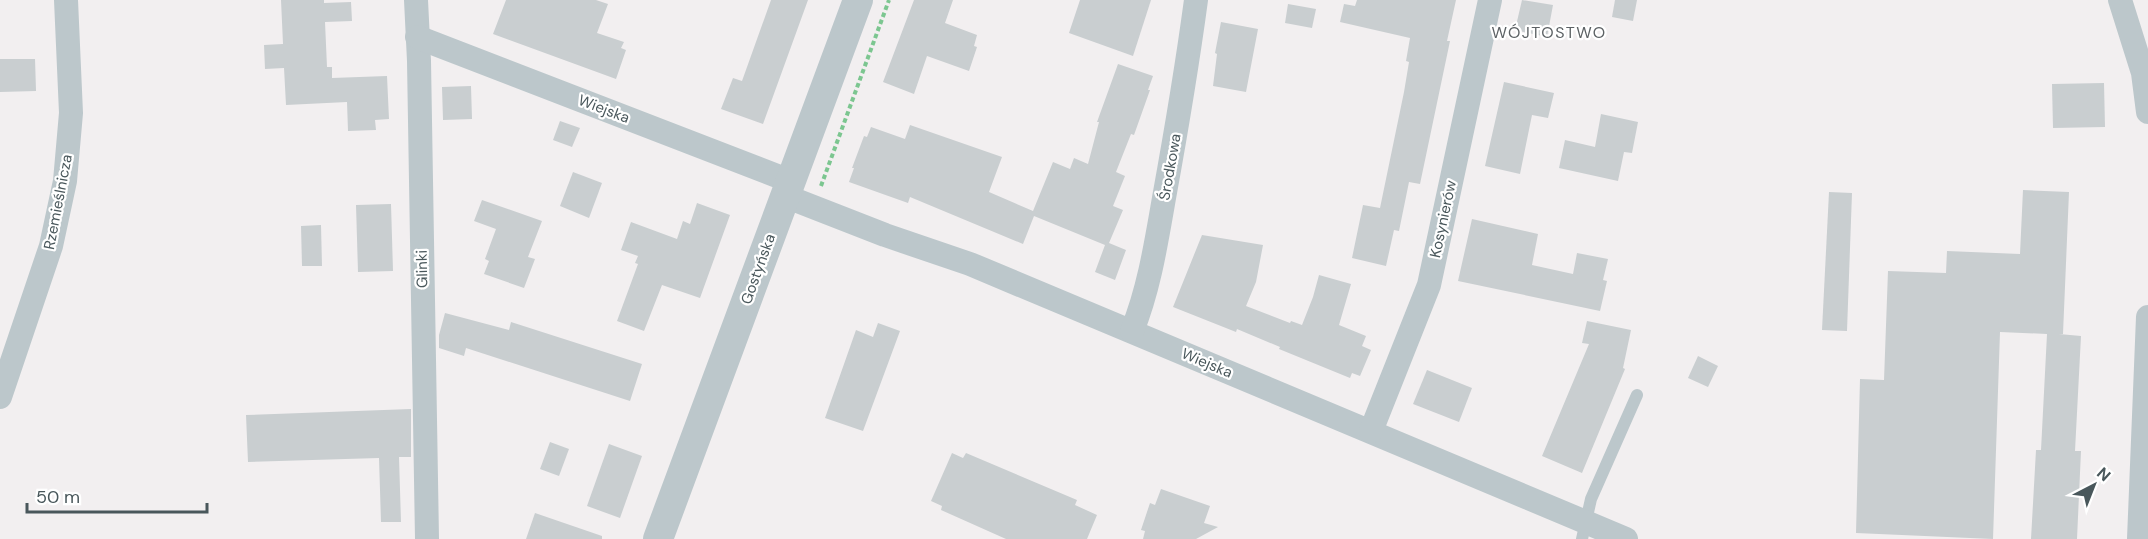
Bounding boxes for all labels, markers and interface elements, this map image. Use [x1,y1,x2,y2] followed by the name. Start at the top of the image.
[1491,22,1607,43] district label: WÓJTOSTWO
[575,90,633,128] street label: Wiejska
[1154,132,1186,202] street label: Środkowa
[39,153,77,251] street label: Rzemieślnicza
[1425,178,1461,260] street label: Kosynierów
[736,231,780,307] street label: Gostyńska
[412,250,432,288] street label: Glinki
[1178,343,1236,383] street label: Wiejska
[2064,455,2124,515] north arrow
[2092,463,2115,486] text: N
[27,476,207,514] scale bar
[36,485,80,509] text: 50 m

